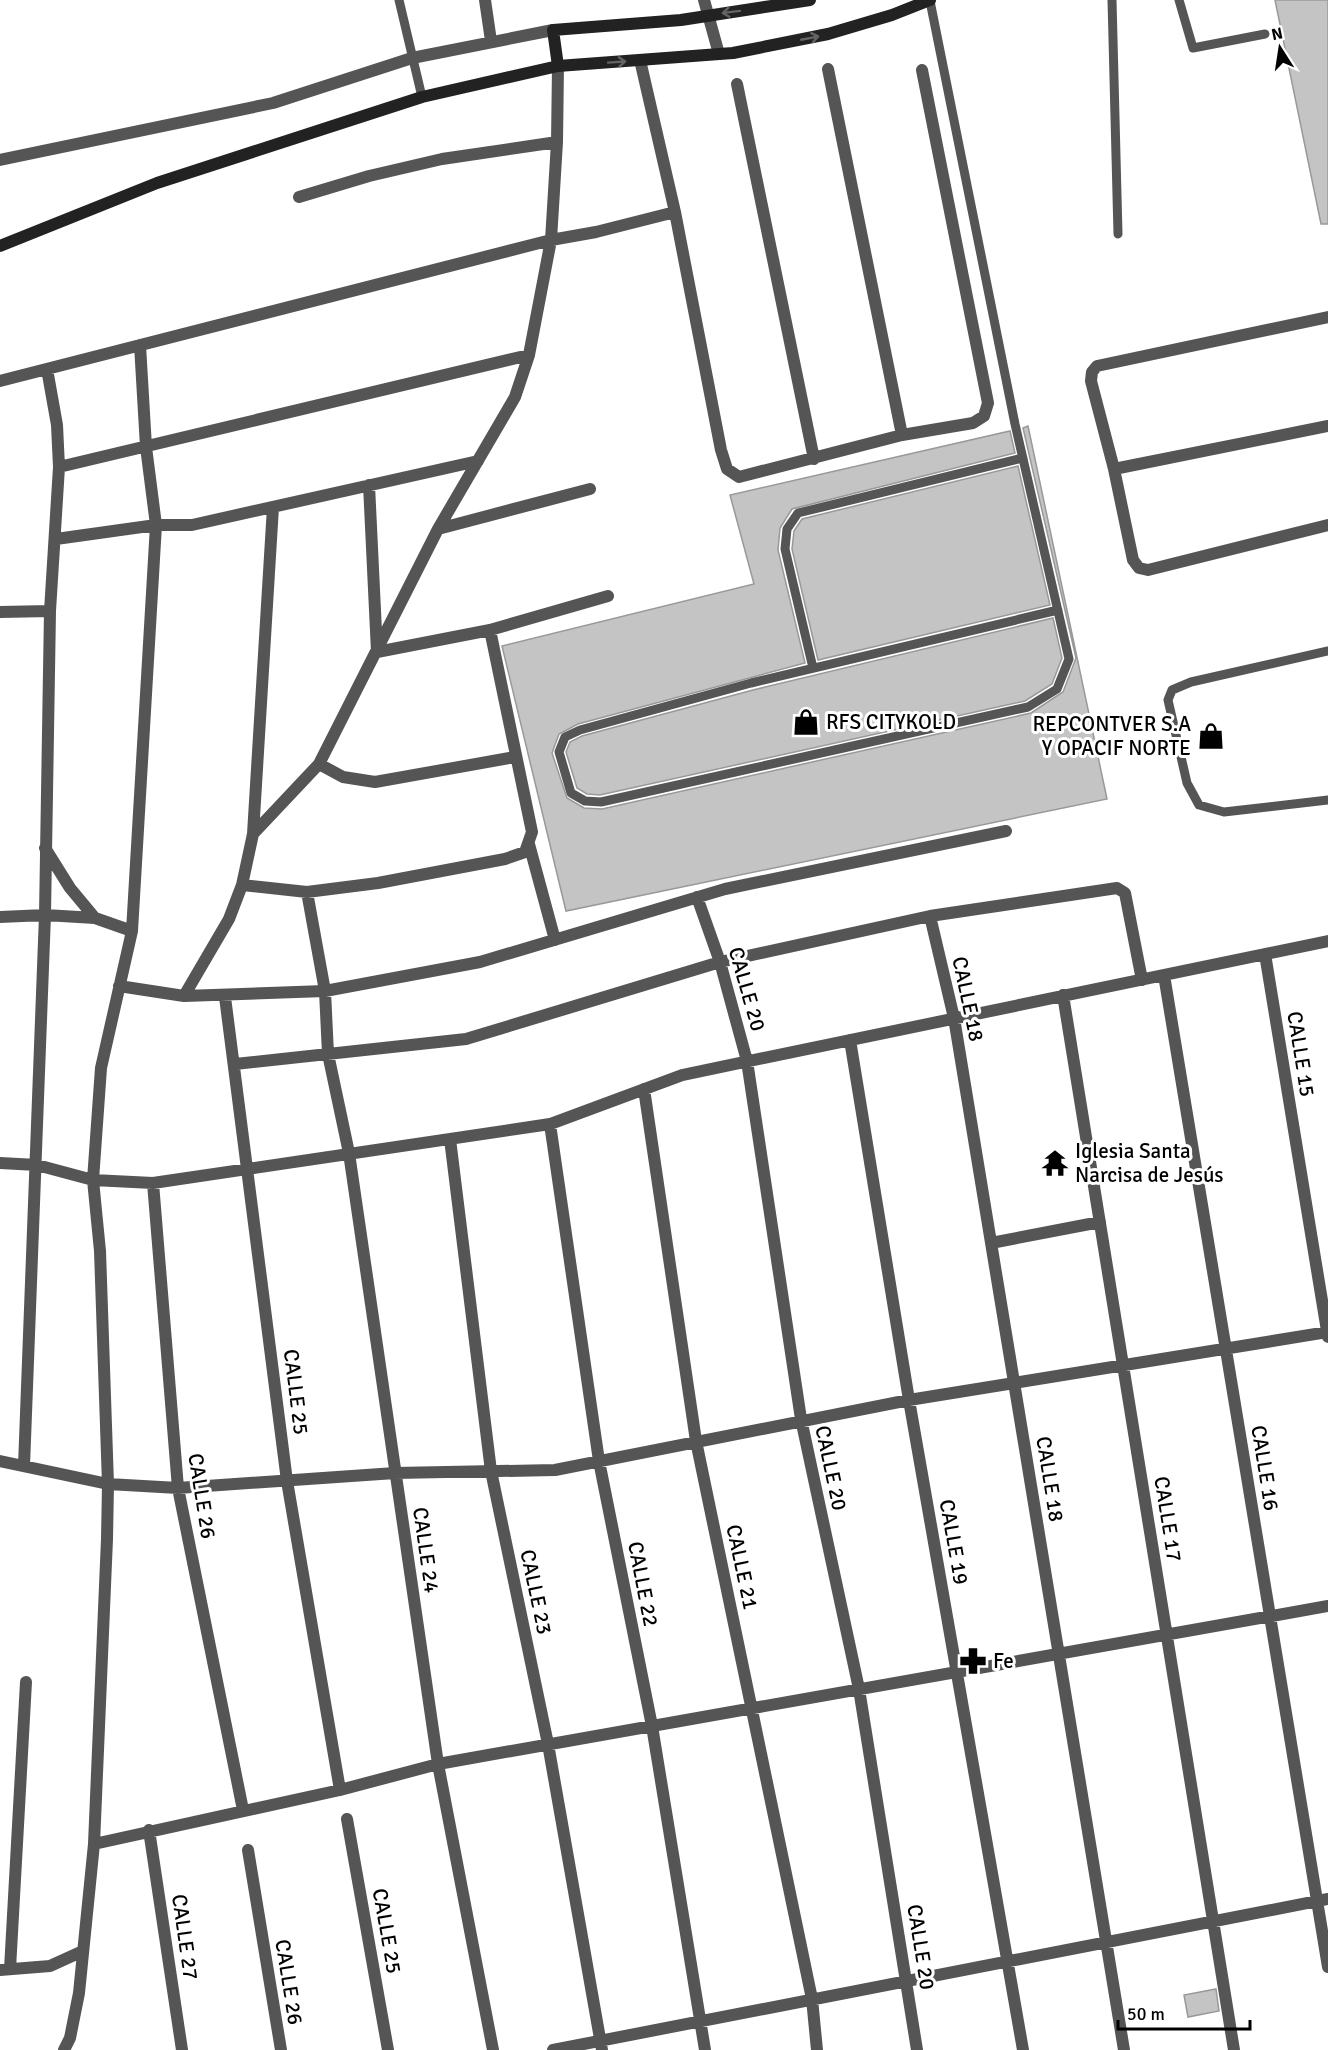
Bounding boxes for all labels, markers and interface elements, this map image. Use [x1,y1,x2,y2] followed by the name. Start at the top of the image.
[722,7,742,18] one-way arrow
[1250,18,1310,78] north arrow
[1270,23,1285,45] text: N
[799,32,819,43] one-way arrow
[606,56,626,67] one-way arrow
[791,707,821,737] shop icon: RFS CITYKOLD
[826,709,956,735] place label: RFS CITYKOLD
[1032,711,1191,761] place label: REPCONTVER S.A Y OPACIF NORTE
[1196,721,1226,751] shop icon: REPCONTVER S.A Y OPACIF NORTE
[723,944,771,1034] street label: CALLE 20
[946,954,990,1044] street label: CALLE 18
[1281,1009,1321,1099] street label: CALLE 15
[1075,1138,1224,1188] place label: Iglesia Santa Narcisa de Jesús
[1040,1148,1070,1178] temple icon: Iglesia Santa Narcisa de Jesús
[278,1348,314,1436] street label: CALLE 25
[809,1423,853,1513] street label: CALLE 20
[1245,1423,1285,1513] street label: CALLE 16
[1030,1434,1070,1524] street label: CALLE 18
[182,1451,222,1541] street label: CALLE 26
[1148,1474,1188,1564] street label: CALLE 17
[934,1497,974,1587] street label: CALLE 19
[407,1506,445,1594] street label: CALLE 24
[720,1522,764,1612] street label: CALLE 21
[622,1539,664,1629] street label: CALLE 22
[514,1547,558,1637] street label: CALLE 23
[958,1646,988,1676] pharmacy icon: Fe
[993,1648,1014,1674] place label: Fe
[367,1886,407,1976] street label: CALLE 25
[166,1893,204,1981] street label: CALLE 27
[901,1902,941,1992] street label: CALLE 20
[269,1937,309,2027] street label: CALLE 26
[1118,1993,1250,2031] scale bar
[1127,2003,1165,2025] text: 50 m

